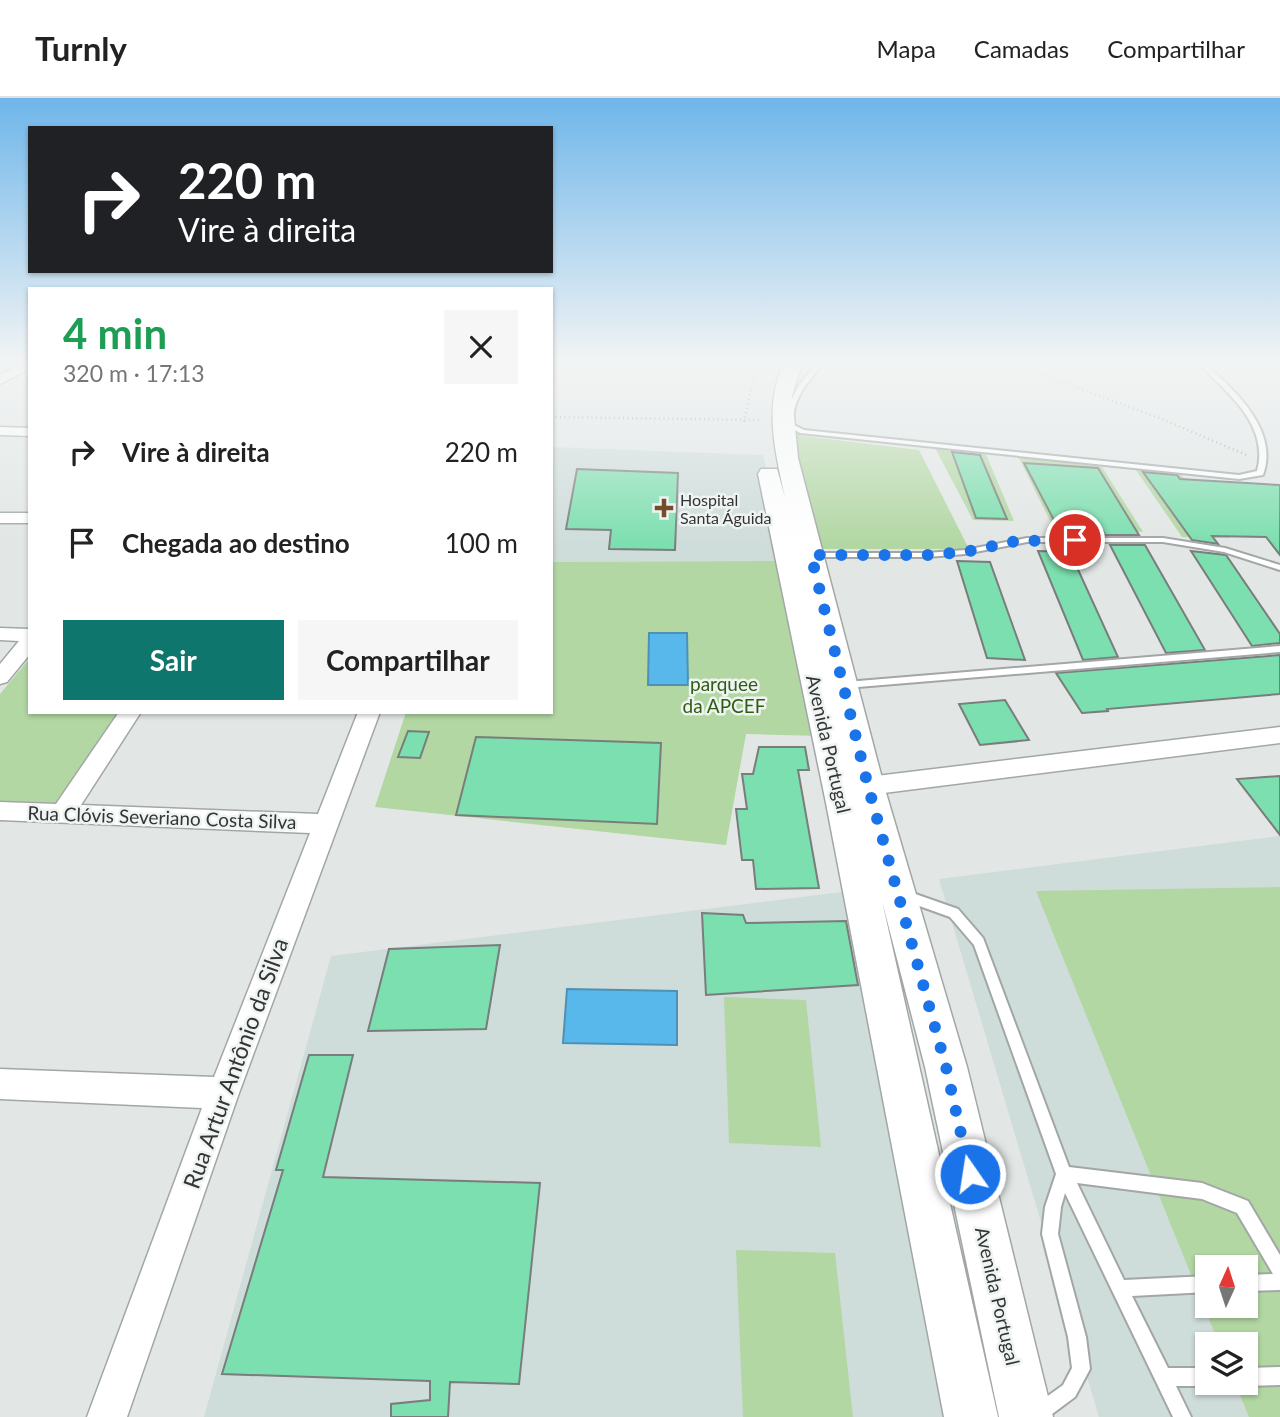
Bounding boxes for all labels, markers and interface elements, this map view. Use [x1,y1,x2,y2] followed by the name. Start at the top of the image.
[35,28,127,68] text: Turnly
[877,34,936,63] text: Mapa
[974,34,1069,63] text: Camadas
[1107,34,1245,63] text: Compartilhar
[178,151,316,209] text: 220 m
[63,154,154,245] icon: right
[178,210,356,249] text: Vire à direita
[63,308,167,358] text: 4 min
[444,310,518,384] button: close
[63,359,205,387] text: 320 m · 17:13
[63,433,101,471] icon: right
[122,436,270,468] text: Vire à direita
[445,436,518,468] text: 220 m
[680,490,771,527] place label: Hospital Santa Águida
[654,498,674,518] marker: Hospital Santa Águida
[1045,510,1105,570] pin
[1056,521,1094,559] icon: arrive
[63,524,101,562] icon: arrive
[122,527,350,559] text: Chegada ao destino
[445,527,518,559] text: 100 m
[63,620,284,700] button: Sair
[298,620,518,700] button: Compartilhar
[683,672,766,717] park label: parquee da APCEF
[802,672,856,816] street label: Avenida Portugal
[27,801,297,833] street label: Rua Clóvis Severiano Costa Silva
[177,934,293,1192] street label: Rua Artur Antônio da Silva
[933,1137,1007,1211] position arrow
[971,1224,1025,1368] street label: Avenida Portugal
[1195,1255,1258,1318] north arrow
[1195,1255,1258,1395] map controls
[1195,1332,1258,1395] button: layers

